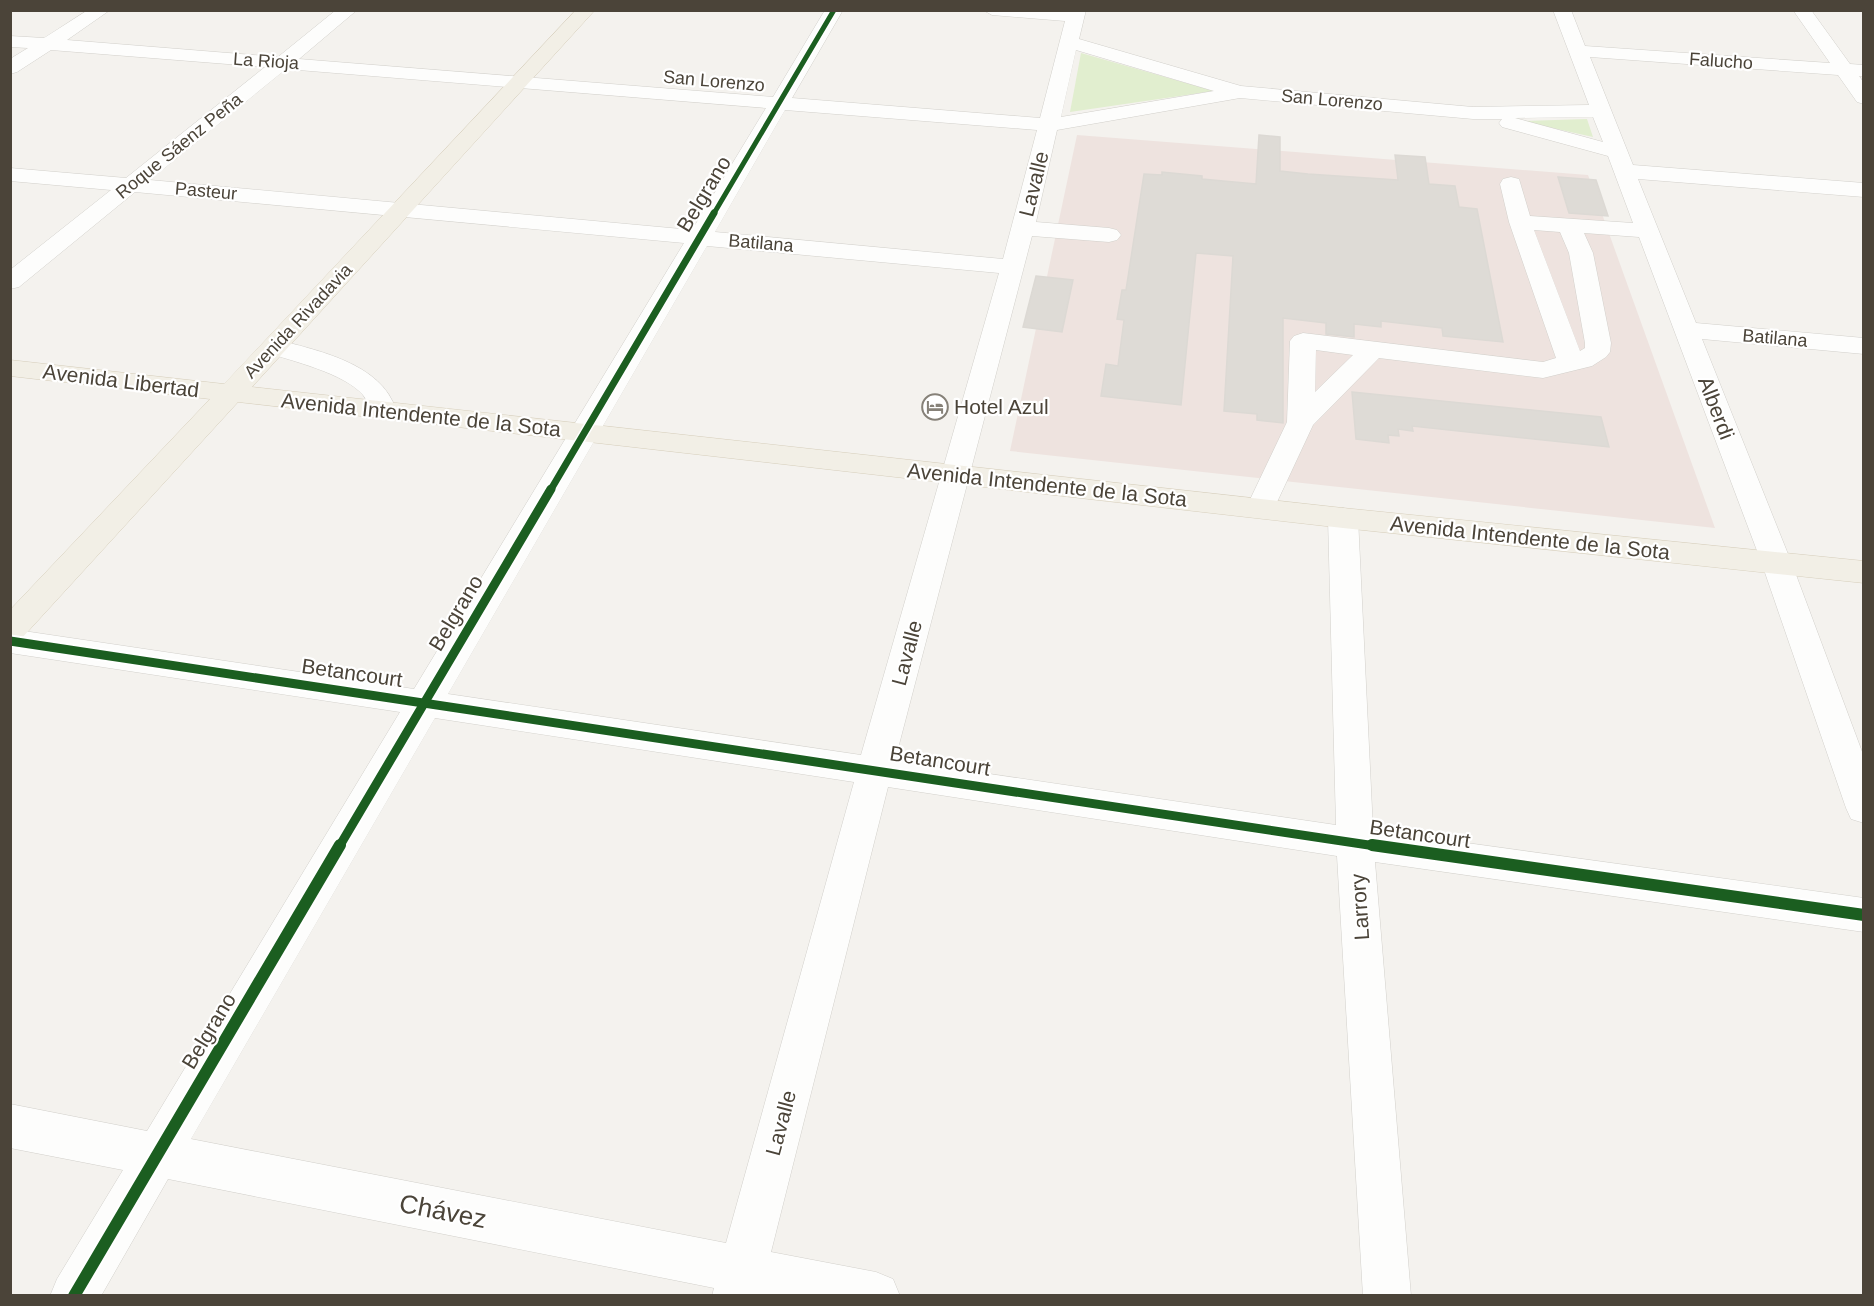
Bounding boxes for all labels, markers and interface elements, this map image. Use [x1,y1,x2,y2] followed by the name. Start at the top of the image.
[232,49,301,73] street label: La Rioja
[1688,49,1754,73] street label: Falucho
[662,67,766,95] street label: San Lorenzo
[1280,86,1384,114] street label: San Lorenzo
[112,88,247,203] street label: Roque Sáenz Peña
[1014,149,1053,219] street label: Lavalle
[672,152,735,236] street label: Belgrano
[174,178,238,204] street label: Pasteur
[728,230,795,256] street label: Batilana
[240,259,357,382] street label: Avenida Rivadavia
[1742,325,1809,351] street label: Batilana
[42,360,200,401] street label: Avenida Libertad
[1694,373,1739,442] street label: Alberdi
[280,388,562,441] street label: Avenida Intendente de la Sota
[920,392,950,422] hotel icon: Hotel Azul
[954,395,1049,418] place label: Hotel Azul
[906,458,1188,511] street label: Avenida Intendente de la Sota
[1389,511,1671,564] street label: Avenida Intendente de la Sota
[424,571,487,655] street label: Belgrano
[887,618,926,688] street label: Lavalle
[300,654,404,691] street label: Betancourt
[888,741,992,780] street label: Betancourt
[1368,815,1472,852] street label: Betancourt
[1346,873,1373,941] street label: Larrory
[177,989,240,1073] street label: Belgrano
[761,1088,800,1158] street label: Lavalle
[397,1188,489,1234] street label: Chávez

